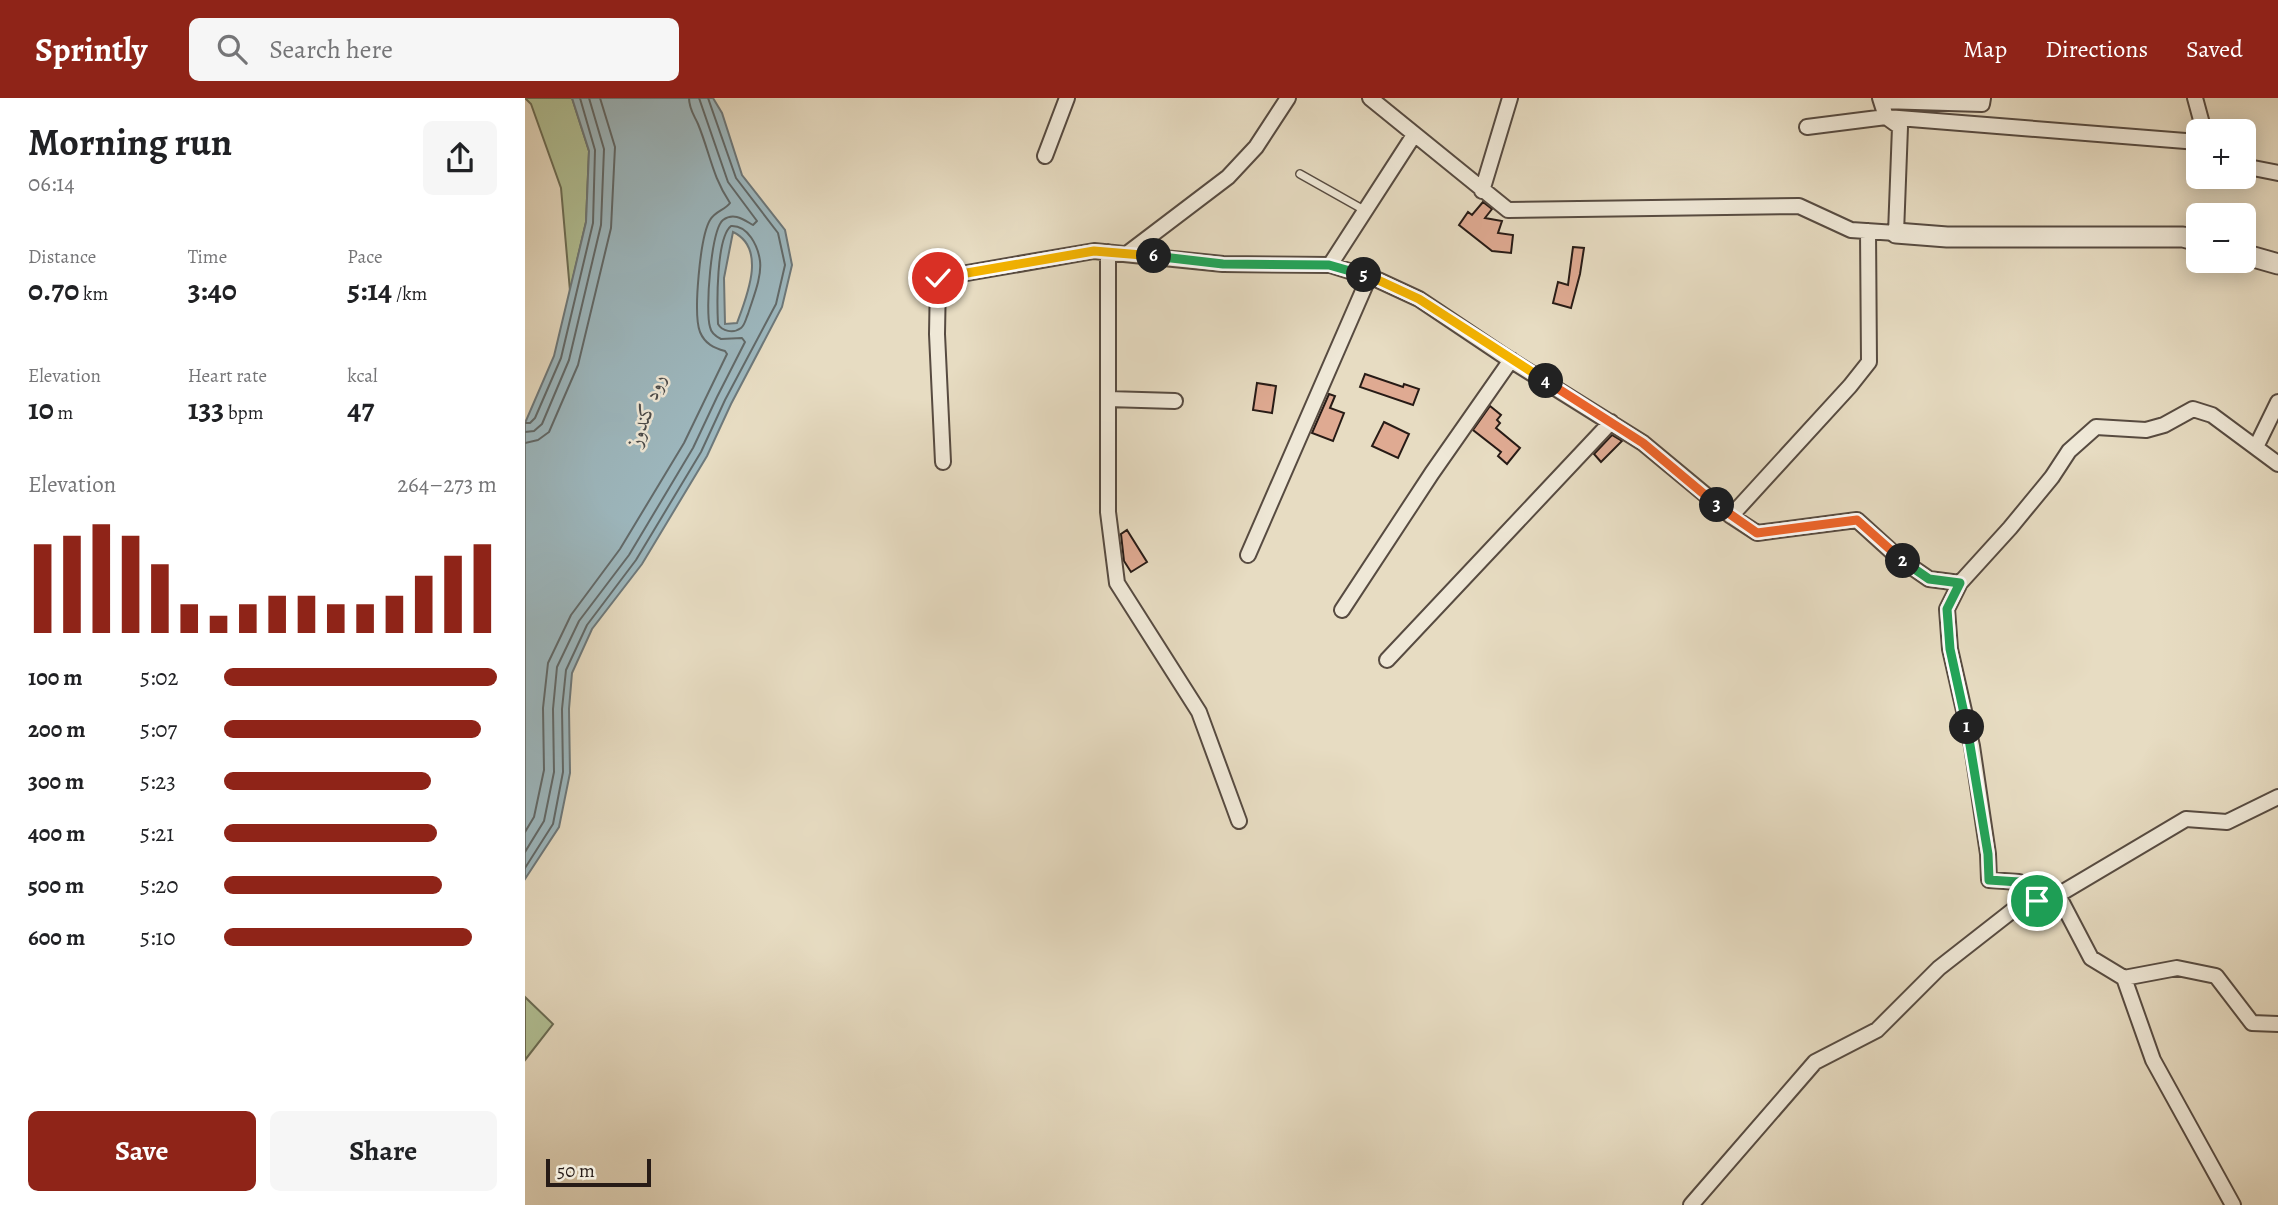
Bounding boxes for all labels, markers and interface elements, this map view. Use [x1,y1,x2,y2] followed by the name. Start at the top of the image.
[189,18,679,81] search box
[35,27,147,72] text: Sprintly
[213,30,251,68] icon: search
[269,32,393,67] text: Search here
[1963,33,2007,65] text: Map
[2045,33,2148,65] text: Directions
[2186,33,2243,65] text: Saved
[28,116,232,168] text: Morning run
[2186,119,2256,273] map controls
[2186,119,2256,189] button: +
[423,121,497,195] button: share
[28,168,75,199] text: 06:14
[2186,203,2256,273] button: −
[1137,238,1171,274] pin: 6
[1149,242,1158,268] text: 6
[28,244,96,270] text: Distance
[188,244,227,270] text: Time
[347,244,383,270] text: Pace
[908,248,968,308] pin
[1347,258,1381,292] pin: 5
[919,259,957,297] icon: check
[1359,261,1368,287] text: 5
[28,270,79,310] text: 0.70
[188,270,237,310] text: 3:40
[347,270,392,310] text: 5:14
[79,281,108,307] text: km
[392,281,427,307] text: /km
[28,363,101,389] text: Elevation
[188,363,267,389] text: Heart rate
[347,363,378,389] text: kcal
[1529,364,1563,398] pin: 4
[1541,367,1550,393] text: 4
[619,370,672,452] water label: رود کندوز
[28,389,54,429] text: 10
[188,389,224,429] text: 133
[347,389,374,429] text: 47
[54,400,73,426] text: m
[224,400,263,426] text: bpm
[28,469,116,500] text: Elevation
[397,469,497,500] text: 264–273 m
[1699,488,1735,522] pin: 3
[1712,491,1721,517] text: 3
[1885,544,1921,578] pin: 2
[1898,547,1907,573] text: 2
[28,662,83,693] text: 100 m
[140,662,179,693] text: 5:02
[1949,710,1985,744] pin: 1
[1963,713,1970,739] text: 1
[28,714,86,745] text: 200 m
[140,714,177,745] text: 5:07
[28,766,84,797] text: 300 m
[140,766,176,797] text: 5:23
[28,818,85,849] text: 400 m
[140,818,174,849] text: 5:21
[28,870,84,901] text: 500 m
[140,870,179,901] text: 5:20
[2007,871,2067,931] pin
[2018,882,2056,920] icon: arrive
[28,922,85,953] text: 600 m
[140,922,176,953] text: 5:10
[28,1111,256,1191] button: Save
[270,1111,497,1191] button: Share
[546,1156,651,1188] scale bar
[557,1158,595,1184] text: 50 m

